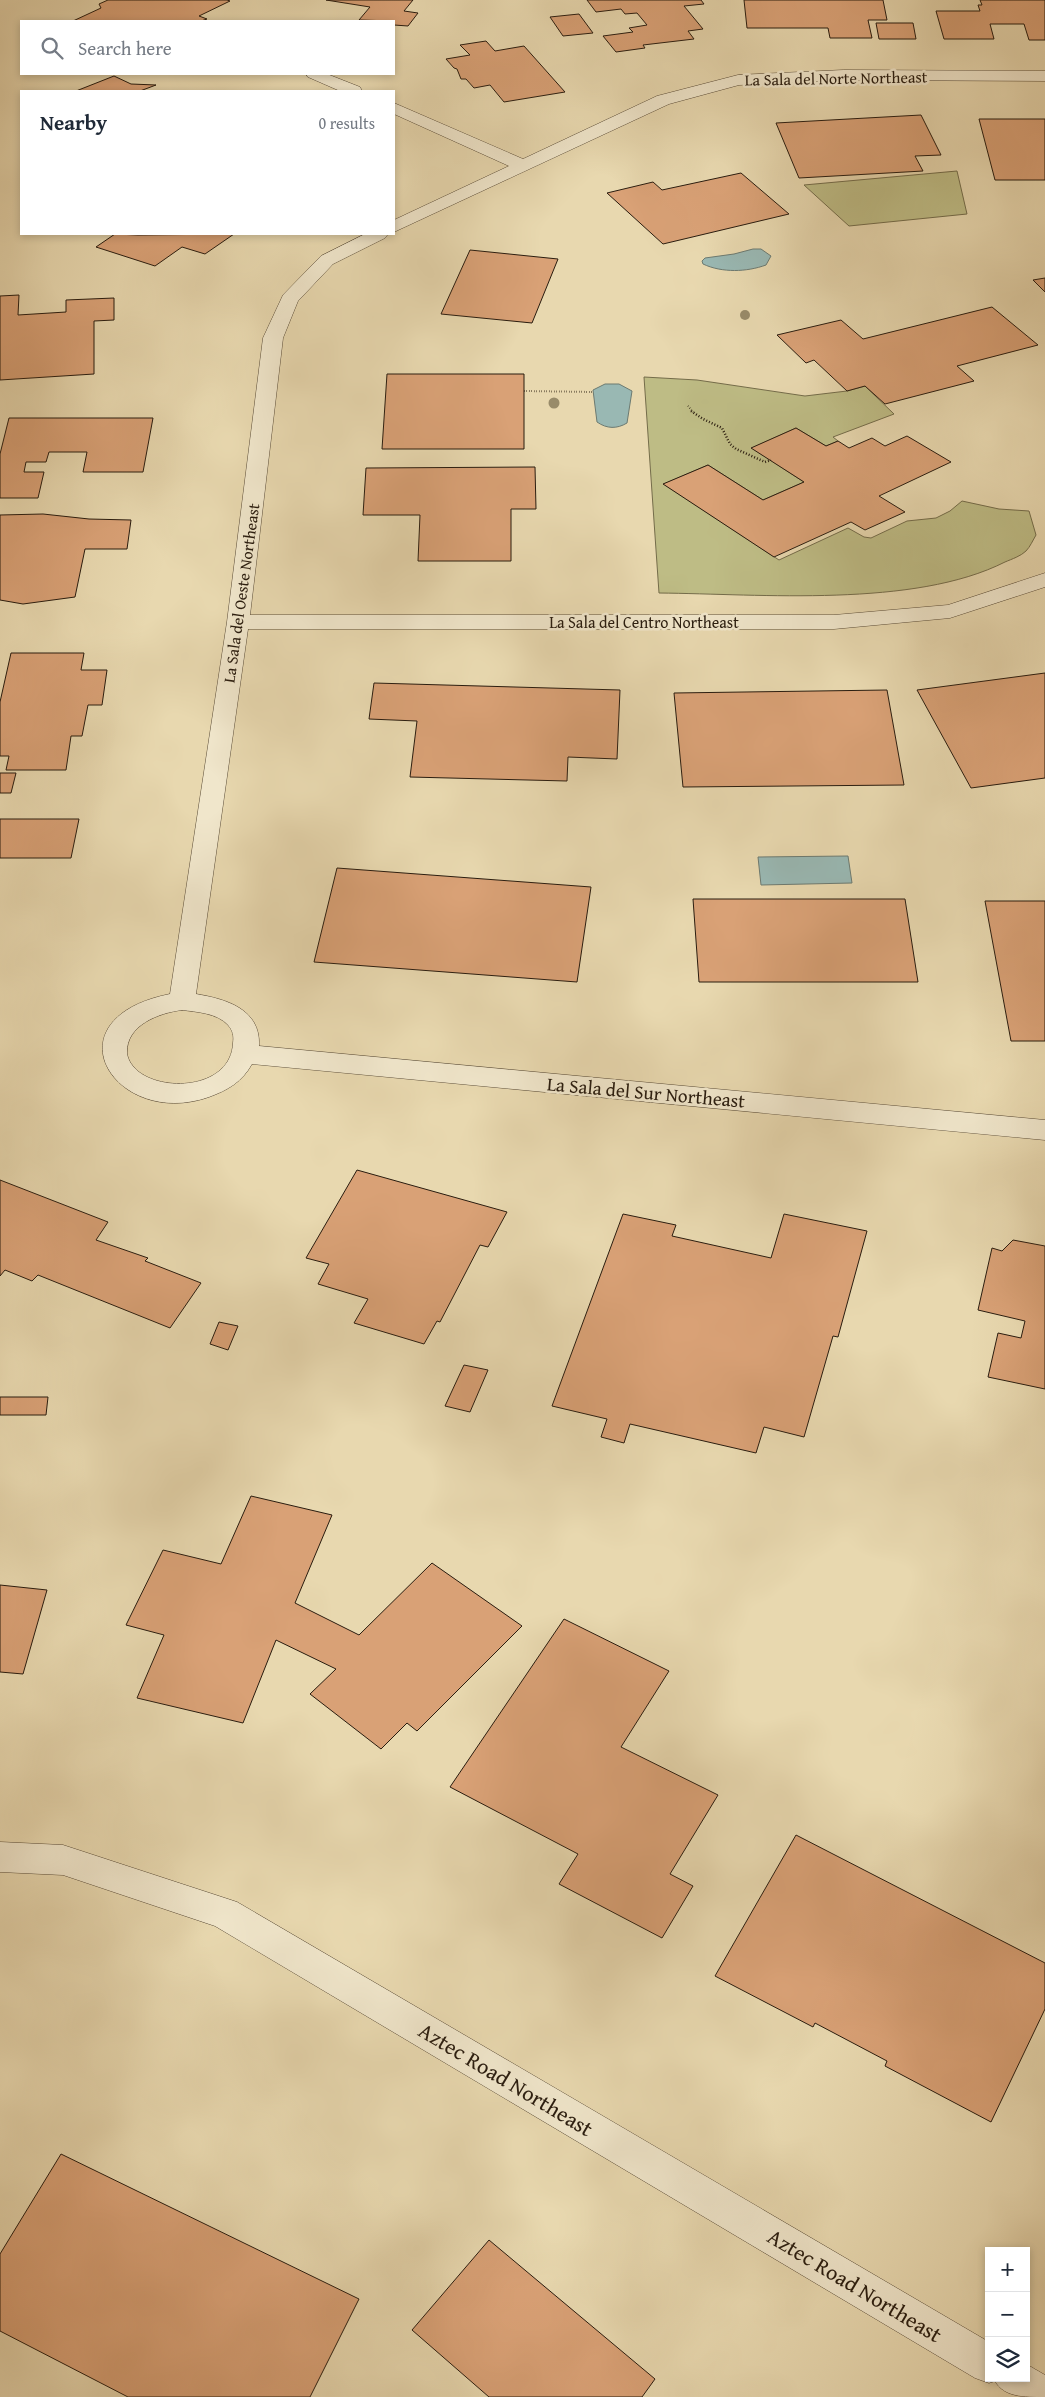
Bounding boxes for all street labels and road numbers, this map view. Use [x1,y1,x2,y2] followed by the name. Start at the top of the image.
[744,64,928,92] street label: La Sala del Norte Northeast
[217,501,266,684] street label: La Sala del Oeste Northeast
[549,610,739,634] street label: La Sala del Centro Northeast
[546,1069,747,1115] street label: La Sala del Sur Northeast
[413,2014,600,2144] street label: Aztec Road Northeast
[762,2220,949,2350] street label: Aztec Road Northeast

